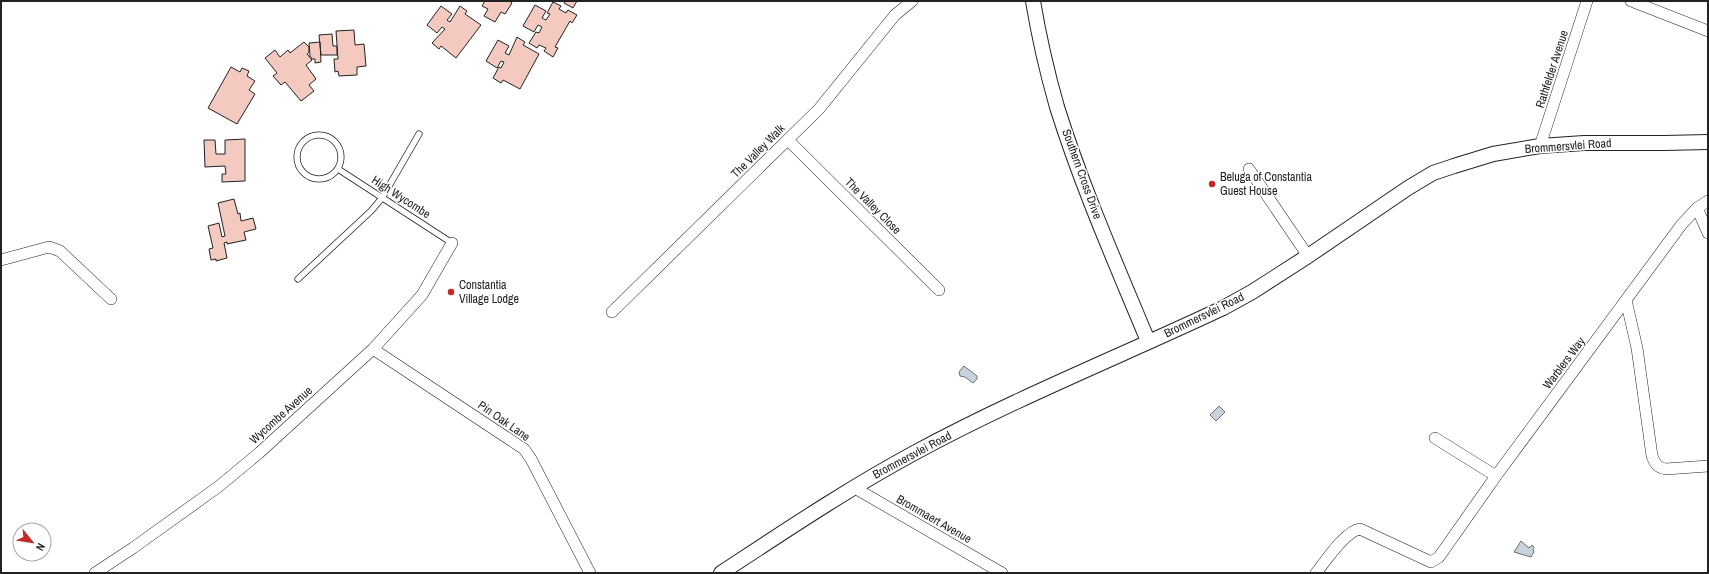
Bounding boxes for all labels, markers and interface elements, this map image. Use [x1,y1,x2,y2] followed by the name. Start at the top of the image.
[1532,28,1572,110] street label: Rathfelder Avenue
[728,121,788,181] street label: The Valley Walk
[1058,127,1106,221] street label: Southern Cross Drive
[1524,135,1612,157] street label: Brommersvlei Road
[1220,169,1312,199] place label: Beluga of Constantia Guest House
[368,172,434,222] street label: High Wycombe
[841,174,905,238] street label: The Valley Close
[1207,179,1217,189] marker: Beluga of Constantia Guest House
[459,277,519,307] place label: Constantia Village Lodge
[446,287,456,297] marker: Constantia Village Lodge
[1161,289,1247,341] street label: Brommersvlei Road
[1539,334,1589,392] street label: Warblers Way
[246,383,316,447] street label: Wycombe Avenue
[475,397,533,445] street label: Pin Oak Lane
[870,428,954,482] street label: Brommersvlei Road
[894,491,974,547] street label: Brommaert Avenue
[12,522,52,562] north arrow
[33,541,48,553] text: N

